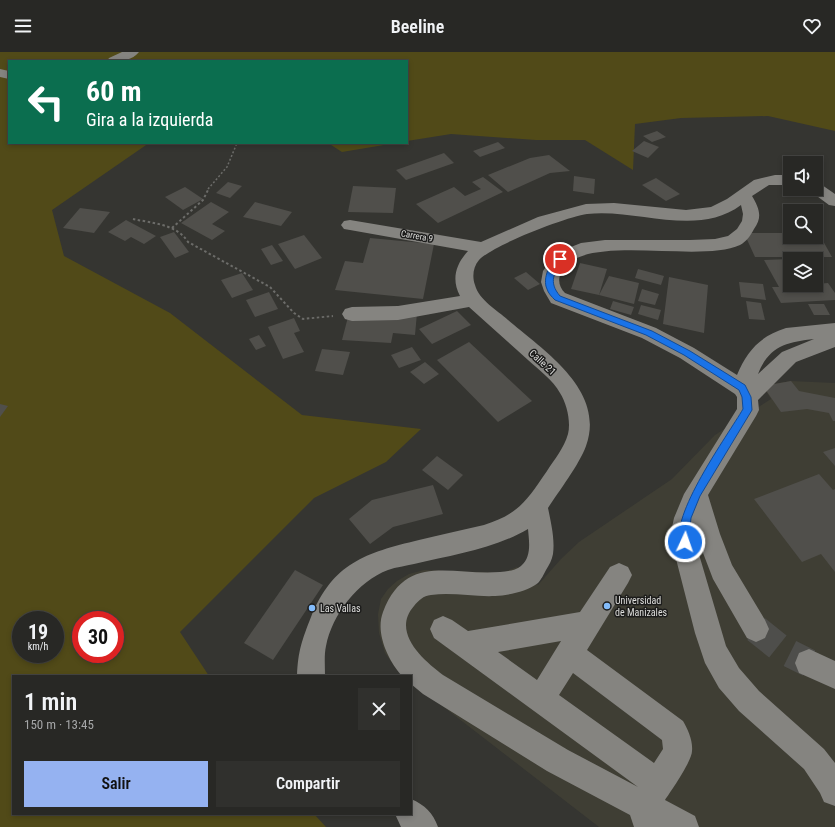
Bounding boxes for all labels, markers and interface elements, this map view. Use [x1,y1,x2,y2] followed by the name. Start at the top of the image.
[12,15,34,37] icon: menu
[801,15,823,37] icon: heart
[391,16,444,37] text: Beeline
[86,75,142,108] text: 60 m
[20,76,72,128] icon: left
[86,109,213,130] text: Gira a la izquierda
[783,156,823,292] map controls
[783,156,823,196] button: sound
[783,204,823,244] button: search
[400,228,434,244] street label: Carrera 9
[543,242,577,276] pin
[549,248,571,270] icon: arrive
[783,252,823,292] button: layers
[527,347,558,377] street label: Calle 21
[664,521,706,563] position arrow
[615,595,668,618] place label: Universidad de Manizales
[602,601,612,611] marker: Universidad de Manizales
[307,603,317,613] marker: Las Vallas
[320,603,361,614] place label: Las Vallas
[72,611,124,663] speed limit sign: 30
[28,620,48,644] text: 19
[28,641,48,652] text: km/h
[24,688,77,716] text: 1 min
[358,688,400,730] button: close
[24,717,94,732] text: 150 m · 13:45
[24,761,208,807] button: Salir
[216,761,400,807] button: Compartir

